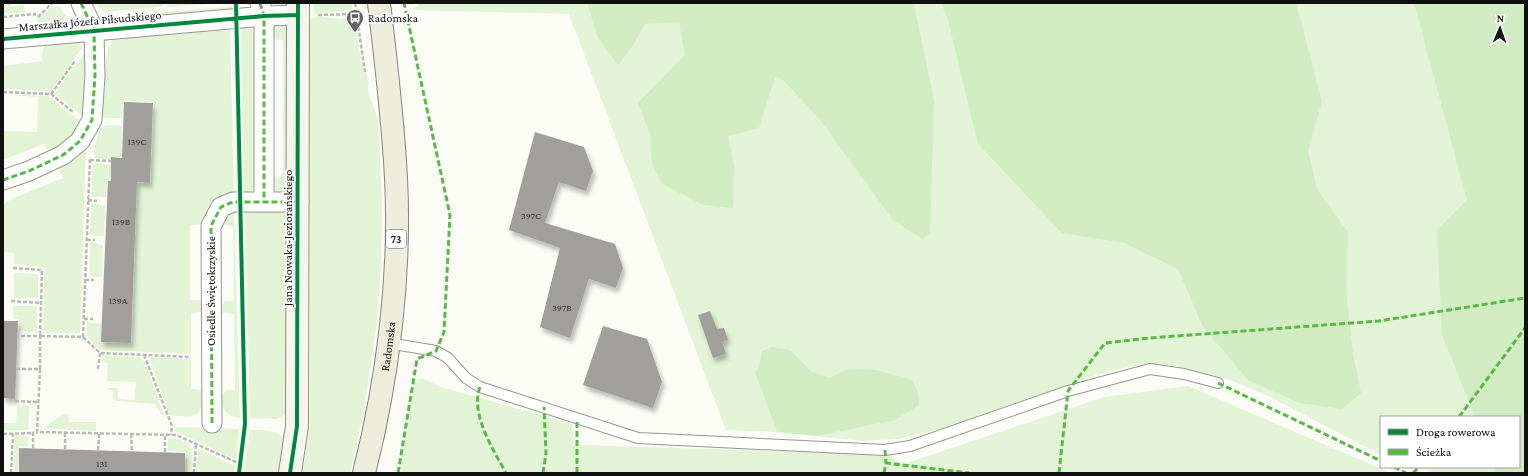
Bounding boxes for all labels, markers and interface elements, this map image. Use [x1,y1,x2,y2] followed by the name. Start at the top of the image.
[18,8,162,34] street label: Marszałka Józefa Piłsudskiego
[345,8,365,33] bus stop icon: Radomska
[1480,8,1520,48] north arrow
[368,11,418,25] place label: Radomska
[1496,12,1505,24] text: N
[128,136,147,147] house number: 139C
[281,170,295,307] street label: Jana Nowaka-Jeziorańskiego
[521,210,541,221] house number: 397C
[112,216,131,227] house number: 139B
[386,230,406,248] road number: 73
[204,236,218,346] street label: Osiedle Świętokrzyskie
[109,295,128,306] house number: 139A
[552,302,572,313] house number: 397B
[378,320,398,372] street label: Radomska
[1380,416,1520,468] legend
[1416,425,1496,439] text: Droga rowerowa
[1416,445,1452,459] text: Ścieżka
[96,458,108,469] house number: 131

